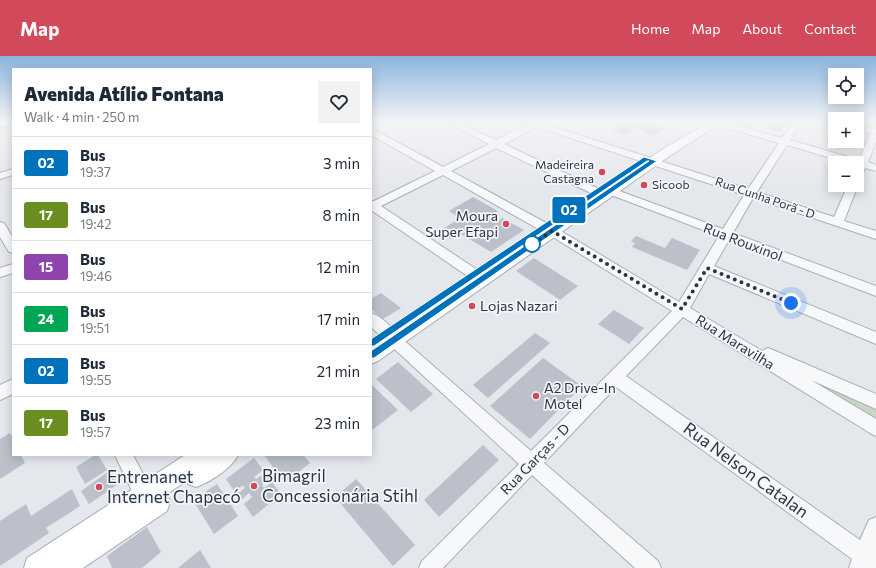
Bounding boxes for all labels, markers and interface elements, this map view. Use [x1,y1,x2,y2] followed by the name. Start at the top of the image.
[20,17,59,40] text: Map
[631,20,670,37] text: Home
[692,20,720,37] text: Map
[742,20,782,37] text: About
[804,20,856,37] text: Contact
[828,68,864,192] map controls
[828,68,864,104] button: locate
[318,81,360,123] button: heart
[24,82,224,105] text: Avenida Atílio Fontana
[24,109,139,125] text: Walk · 4 min · 250 m
[828,112,864,148] button: +
[80,146,105,164] text: Bus
[37,154,55,171] text: 02
[323,154,360,172] text: 3 min
[828,156,864,192] button: −
[535,157,594,185] place label: Madeireira Castagna
[80,164,111,180] text: 19:37
[597,167,607,177] marker: Madeireira Castagna
[714,173,817,221] street label: Rua Cunha Porã - D
[652,177,690,191] place label: Sicoob
[639,180,649,190] marker: Sicoob
[551,197,587,223] line badge: 02
[80,198,105,216] text: Bus
[560,201,578,218] text: 02
[39,206,53,223] text: 17
[322,206,360,224] text: 8 min
[425,207,498,240] place label: Moura Super Efapi
[80,216,111,232] text: 19:42
[501,219,511,229] marker: Moura Super Efapi
[701,219,785,264] street label: Rua Rouxinol
[523,235,541,253] unlabelled marker
[80,250,105,268] text: Bus
[39,258,53,275] text: 15
[317,258,360,276] text: 12 min
[80,268,112,284] text: 19:46
[781,293,801,313] your location
[480,297,558,314] place label: Lojas Nazari
[467,301,477,311] marker: Lojas Nazari
[80,302,105,320] text: Bus
[38,310,54,327] text: 24
[317,310,360,328] text: 17 min
[693,311,778,373] street label: Rua Maravilha
[80,320,110,336] text: 19:51
[80,354,105,372] text: Bus
[37,362,55,379] text: 02
[317,362,360,380] text: 21 min
[80,372,111,388] text: 19:55
[544,379,616,412] place label: A2 Drive-In Motel
[531,391,541,401] marker: A2 Drive-In Motel
[80,406,105,424] text: Bus
[39,414,53,431] text: 17
[315,414,360,432] text: 23 min
[680,417,813,522] street label: Rua Nelson Catalan
[496,420,573,498] street label: Rua Garças - D
[80,424,111,440] text: 19:57
[262,465,418,506] place label: Bimagril Concessionária Stihl
[107,466,241,507] place label: Entrenanet Internet Chapecó
[249,481,259,491] marker: Bimagril Concessionária Stihl
[94,482,104,492] marker: Entrenanet Internet Chapecó

